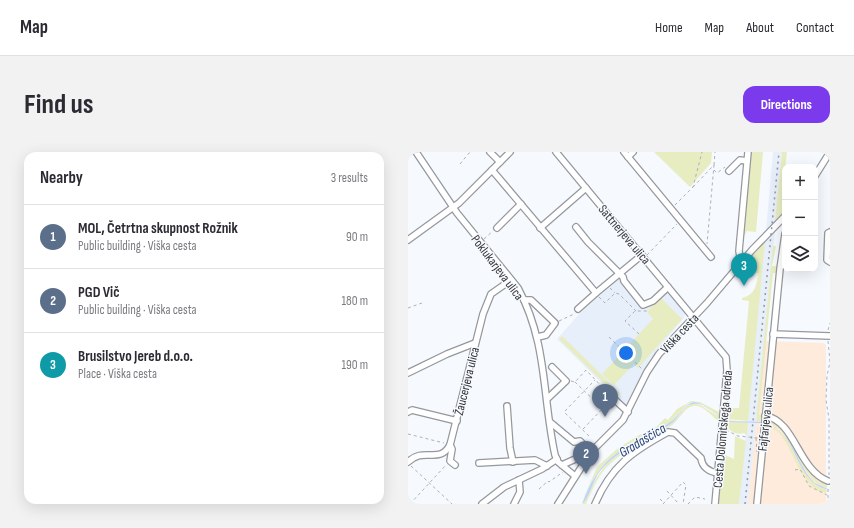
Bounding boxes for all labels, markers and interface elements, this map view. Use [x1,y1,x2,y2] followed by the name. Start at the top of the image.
[20,16,48,39] text: Map
[655,19,683,36] text: Home
[705,19,724,36] text: Map
[746,19,774,36] text: About
[796,19,834,36] text: Contact
[743,86,830,123] button: Directions
[24,88,93,121] text: Find us
[782,164,818,272] map controls
[782,164,818,200] button: +
[40,168,83,188] text: Nearby
[331,170,368,186] text: 3 results
[782,200,818,236] button: −
[595,202,654,268] street label: Sattnerjeva ulica
[78,219,238,238] text: MOL, Četrtna skupnost Rožnik
[50,229,56,245] text: 1
[346,229,368,245] text: 90 m
[468,232,527,303] street label: Poklukarjeva ulica
[782,236,818,272] button: layers
[78,238,197,254] text: Public building · Viška cesta
[731,253,757,286] pin: 3
[78,283,120,302] text: PGD Vič
[50,293,56,309] text: 2
[342,293,368,309] text: 180 m
[78,302,197,318] text: Public building · Viška cesta
[657,310,702,357] street label: Viška cesta
[616,343,636,363] your location
[451,345,483,417] street label: Žaucerjeva ulica
[78,347,193,366] text: Brusilstvo Jereb d.o.o.
[50,357,56,373] text: 3
[341,357,368,373] text: 190 m
[78,366,157,382] text: Place · Viška cesta
[710,370,736,489] street label: Cesta Dolomitskega odreda
[592,384,618,417] pin: 1
[755,386,777,452] street label: Fajfarjeva ulica
[616,420,669,461] water label: Gradaščica
[573,441,599,474] pin: 2

